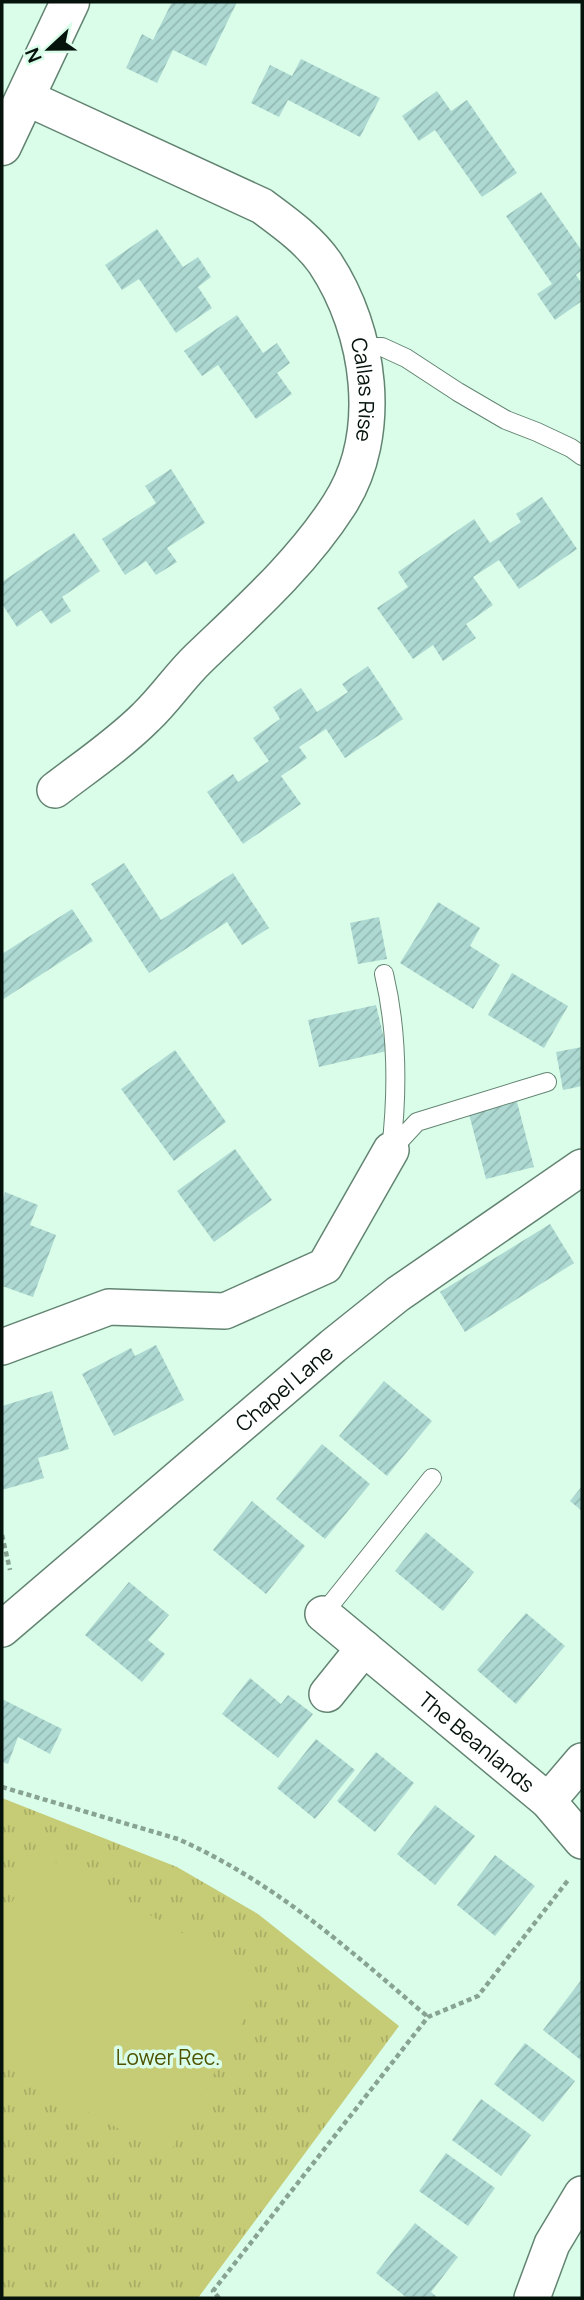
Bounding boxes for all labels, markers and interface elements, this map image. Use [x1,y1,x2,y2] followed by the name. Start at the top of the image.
[14,14,84,84] north arrow
[19,44,48,67] text: N
[345,335,381,444] street label: Callas Rise
[229,1338,339,1438] street label: Chapel Lane
[413,1685,541,1798] street label: The Beanlands
[116,2043,220,2071] park label: Lower Rec.

